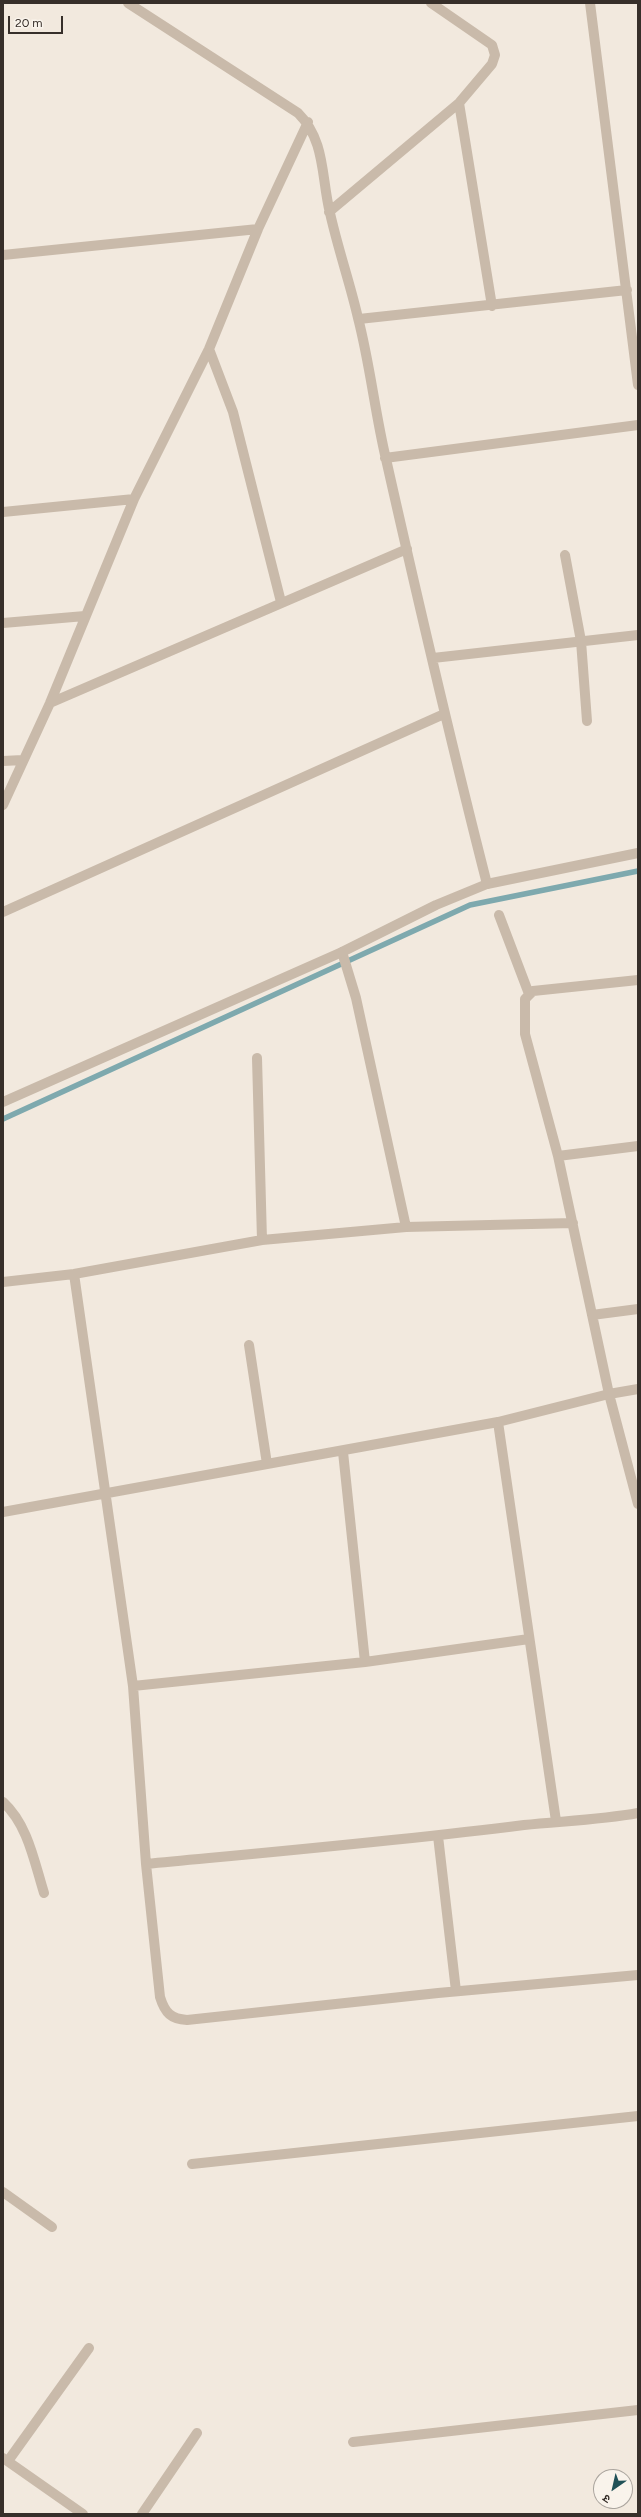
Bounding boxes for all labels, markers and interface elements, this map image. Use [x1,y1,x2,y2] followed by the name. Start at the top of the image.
[10,8,65,34] scale bar
[15,16,43,30] text: 20 m
[593,2469,633,2509] north arrow
[600,2491,613,2506] text: उ

